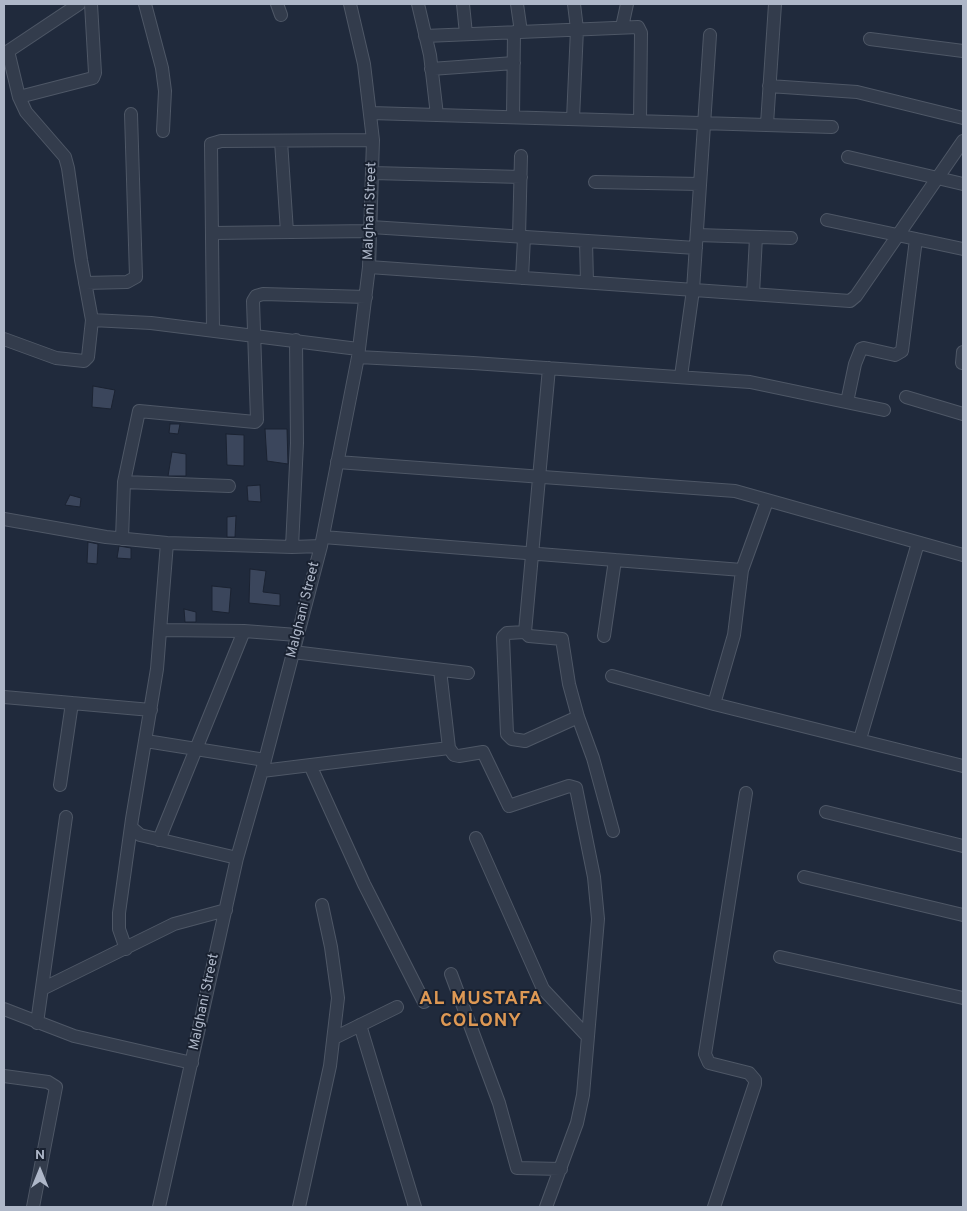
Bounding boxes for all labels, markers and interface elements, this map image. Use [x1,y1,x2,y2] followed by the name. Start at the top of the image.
[361,161,381,261] street label: Malghani Street
[284,560,324,660] street label: Malghani Street
[187,952,223,1052] street label: Malghani Street
[418,989,544,1033] district label: AL MUSTAFA COLONY
[15,1146,65,1196] north arrow
[35,1147,45,1164] text: N

